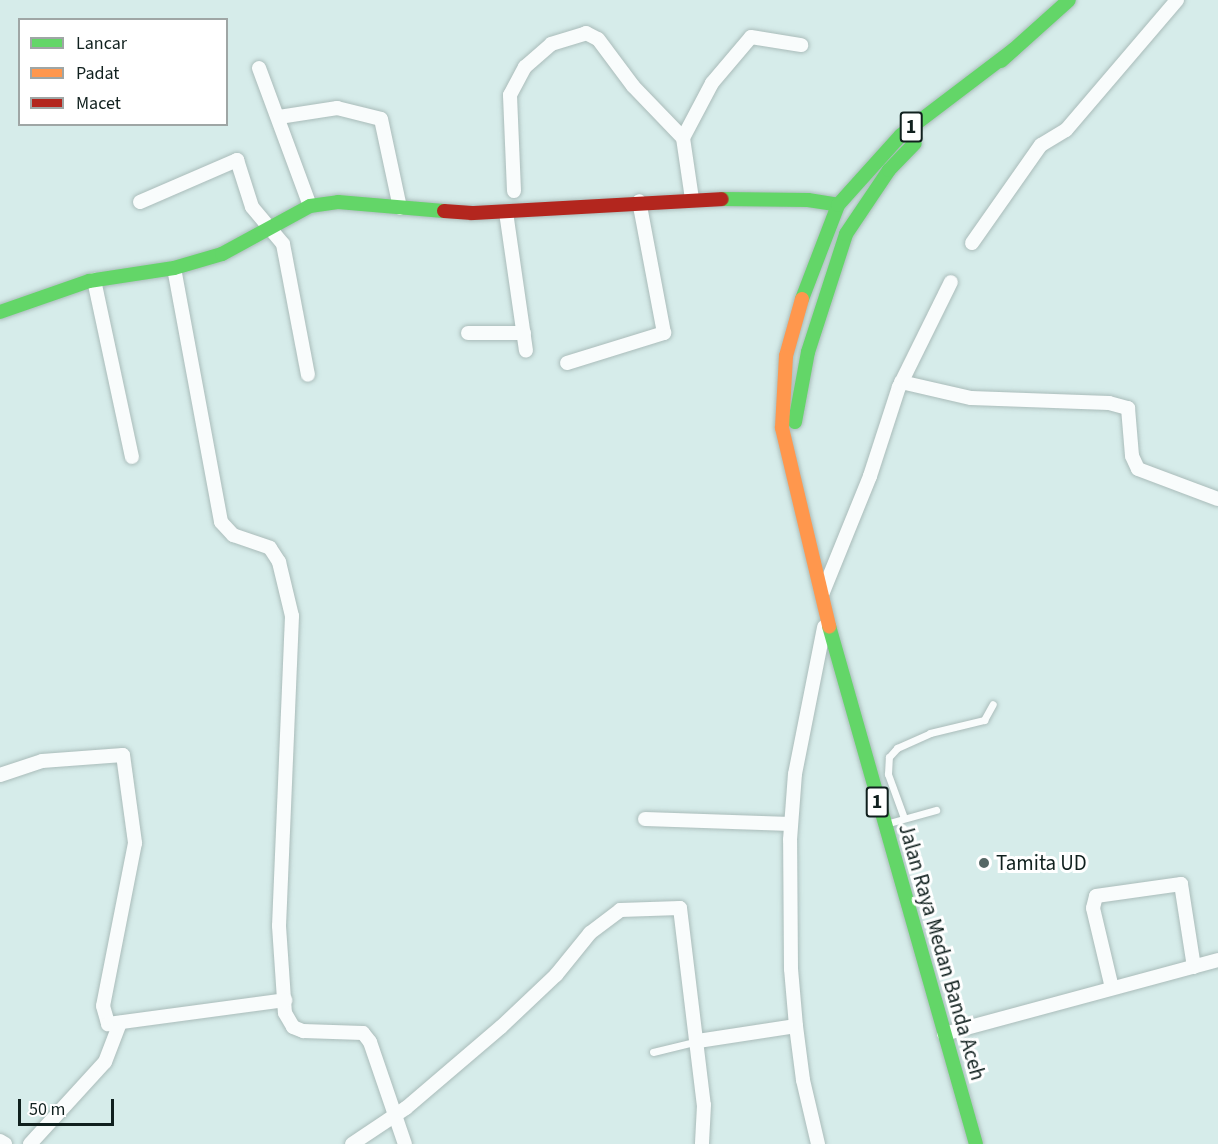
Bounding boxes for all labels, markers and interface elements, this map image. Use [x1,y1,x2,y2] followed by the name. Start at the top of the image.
[18,18,228,126] legend
[76,31,127,56] text: Lancar
[76,61,119,86] text: Padat
[76,91,121,116] text: Macet
[899,110,923,144] road number: 1
[865,785,889,819] road number: 1
[893,821,991,1083] street label: Jalan Raya Medan Banda Aceh
[996,850,1087,876] place label: Tamita UD
[977,856,991,870] marker: Tamita UD
[21,1087,117,1125] scale bar
[29,1097,65,1122] text: 50 m

